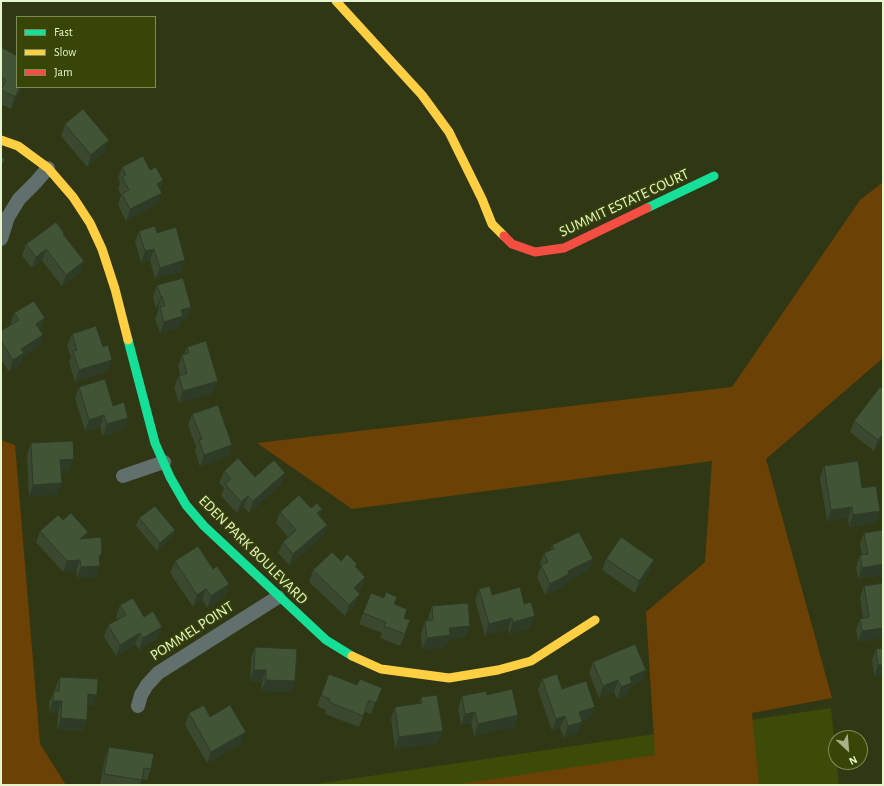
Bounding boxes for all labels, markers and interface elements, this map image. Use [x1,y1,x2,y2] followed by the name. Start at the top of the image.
[16,16,156,88] legend
[54,26,73,38] text: Fast
[54,46,76,58] text: Slow
[54,66,73,78] text: Jam
[556,165,692,241] street label: SUMMIT ESTATE COURT
[195,492,311,608] street label: EDEN PARK BOULEVARD
[147,597,237,665] street label: POMMEL POINT
[828,730,868,770] north arrow
[847,754,859,767] text: N

